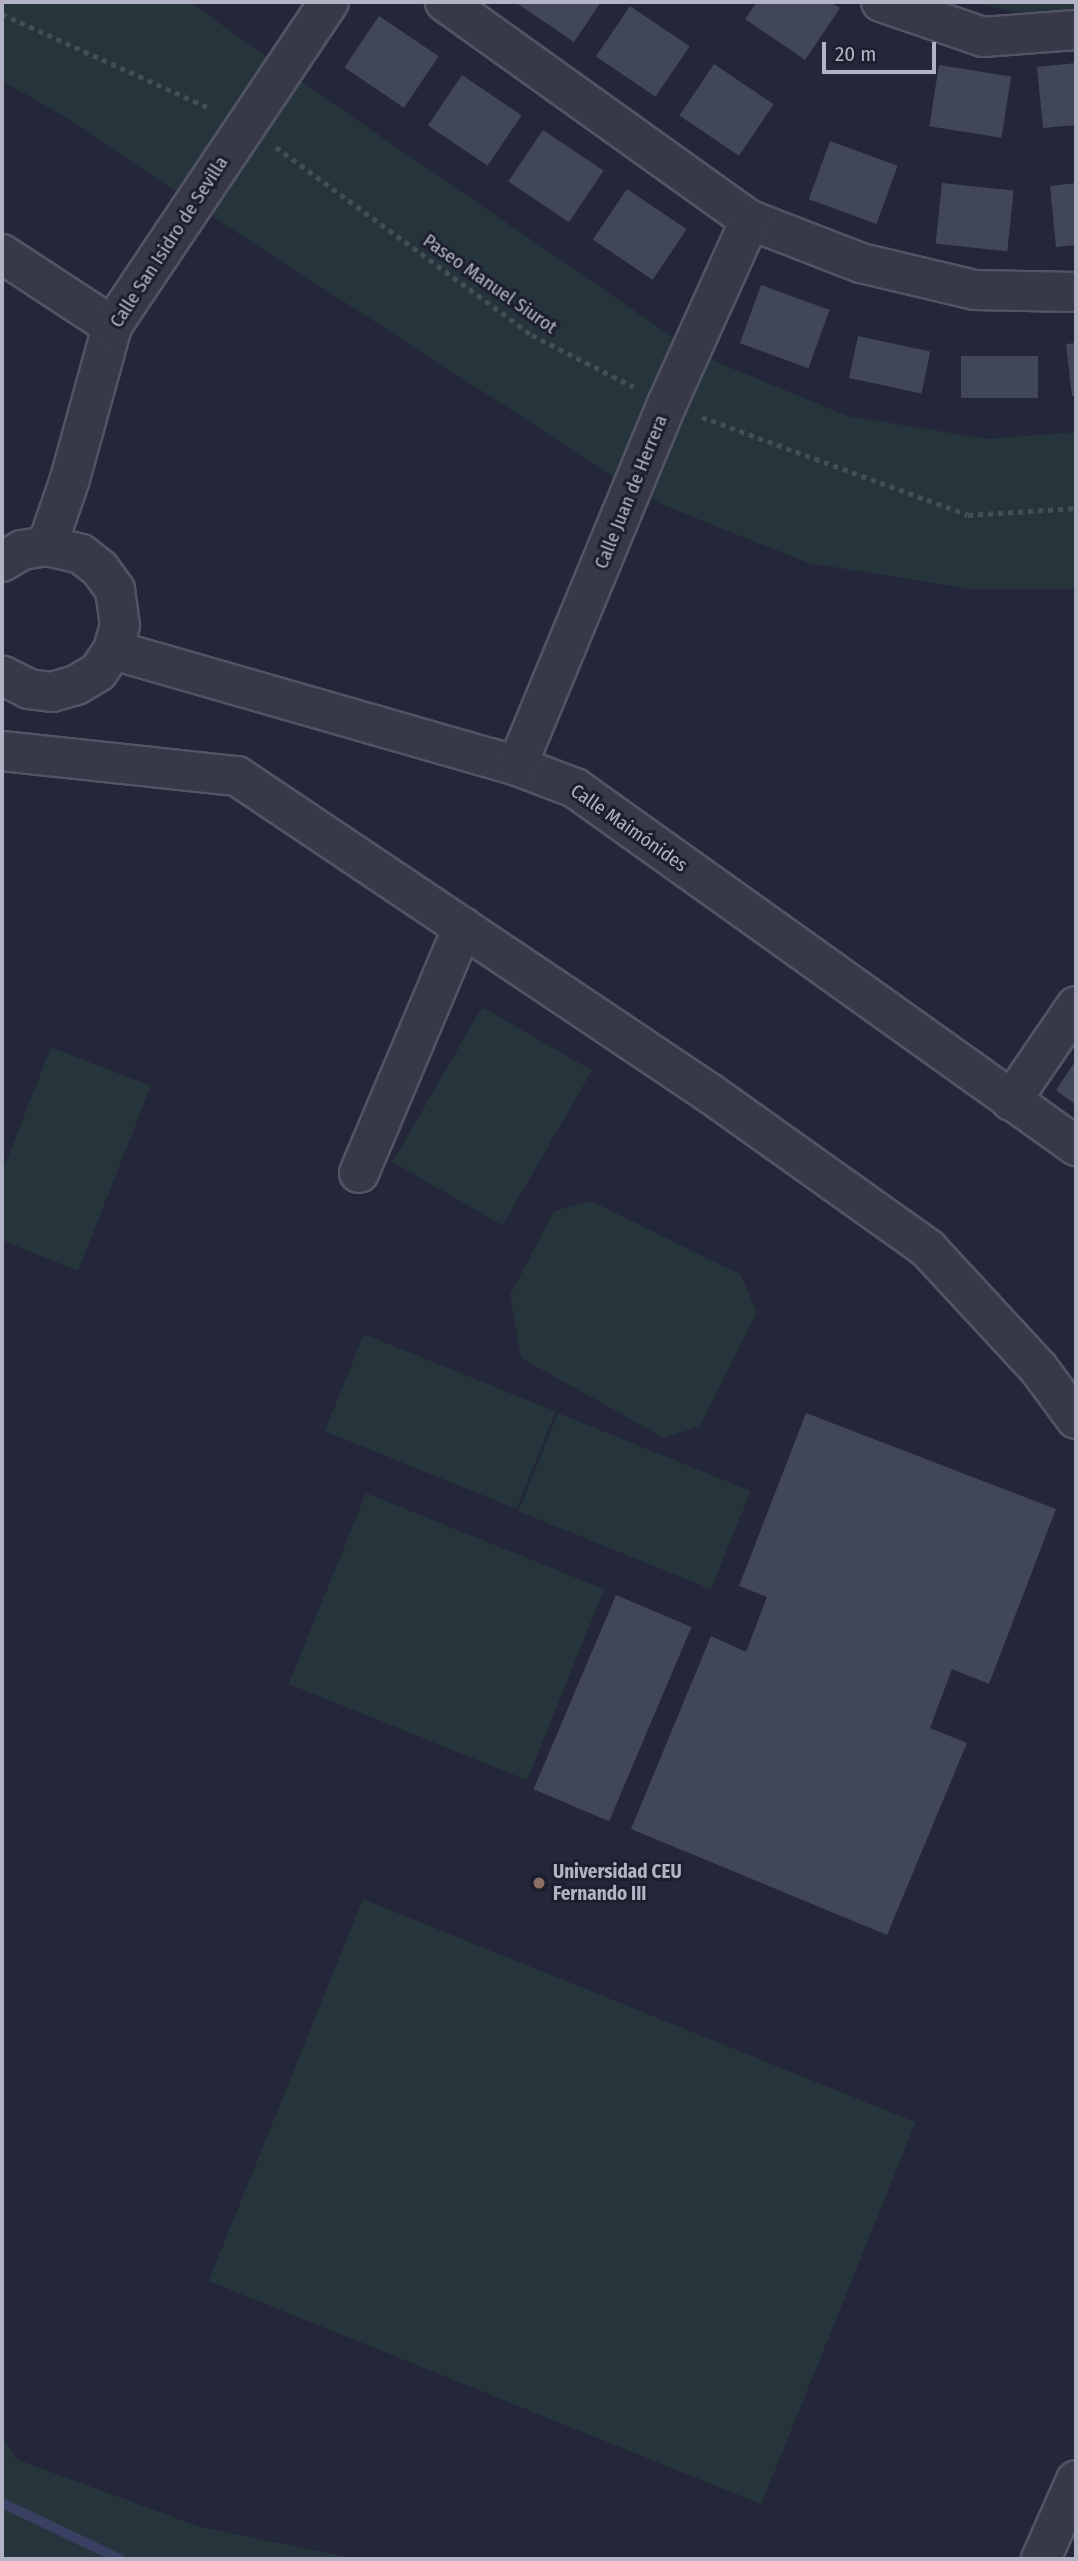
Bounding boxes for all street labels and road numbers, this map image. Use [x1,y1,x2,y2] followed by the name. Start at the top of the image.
[105,152,233,332] street label: Calle San Isidro de Sevilla
[419,229,561,339] street label: Paseo Manuel Siurot
[590,412,672,572] street label: Calle Juan de Herrera
[566,779,692,877] street label: Calle Maimónides

